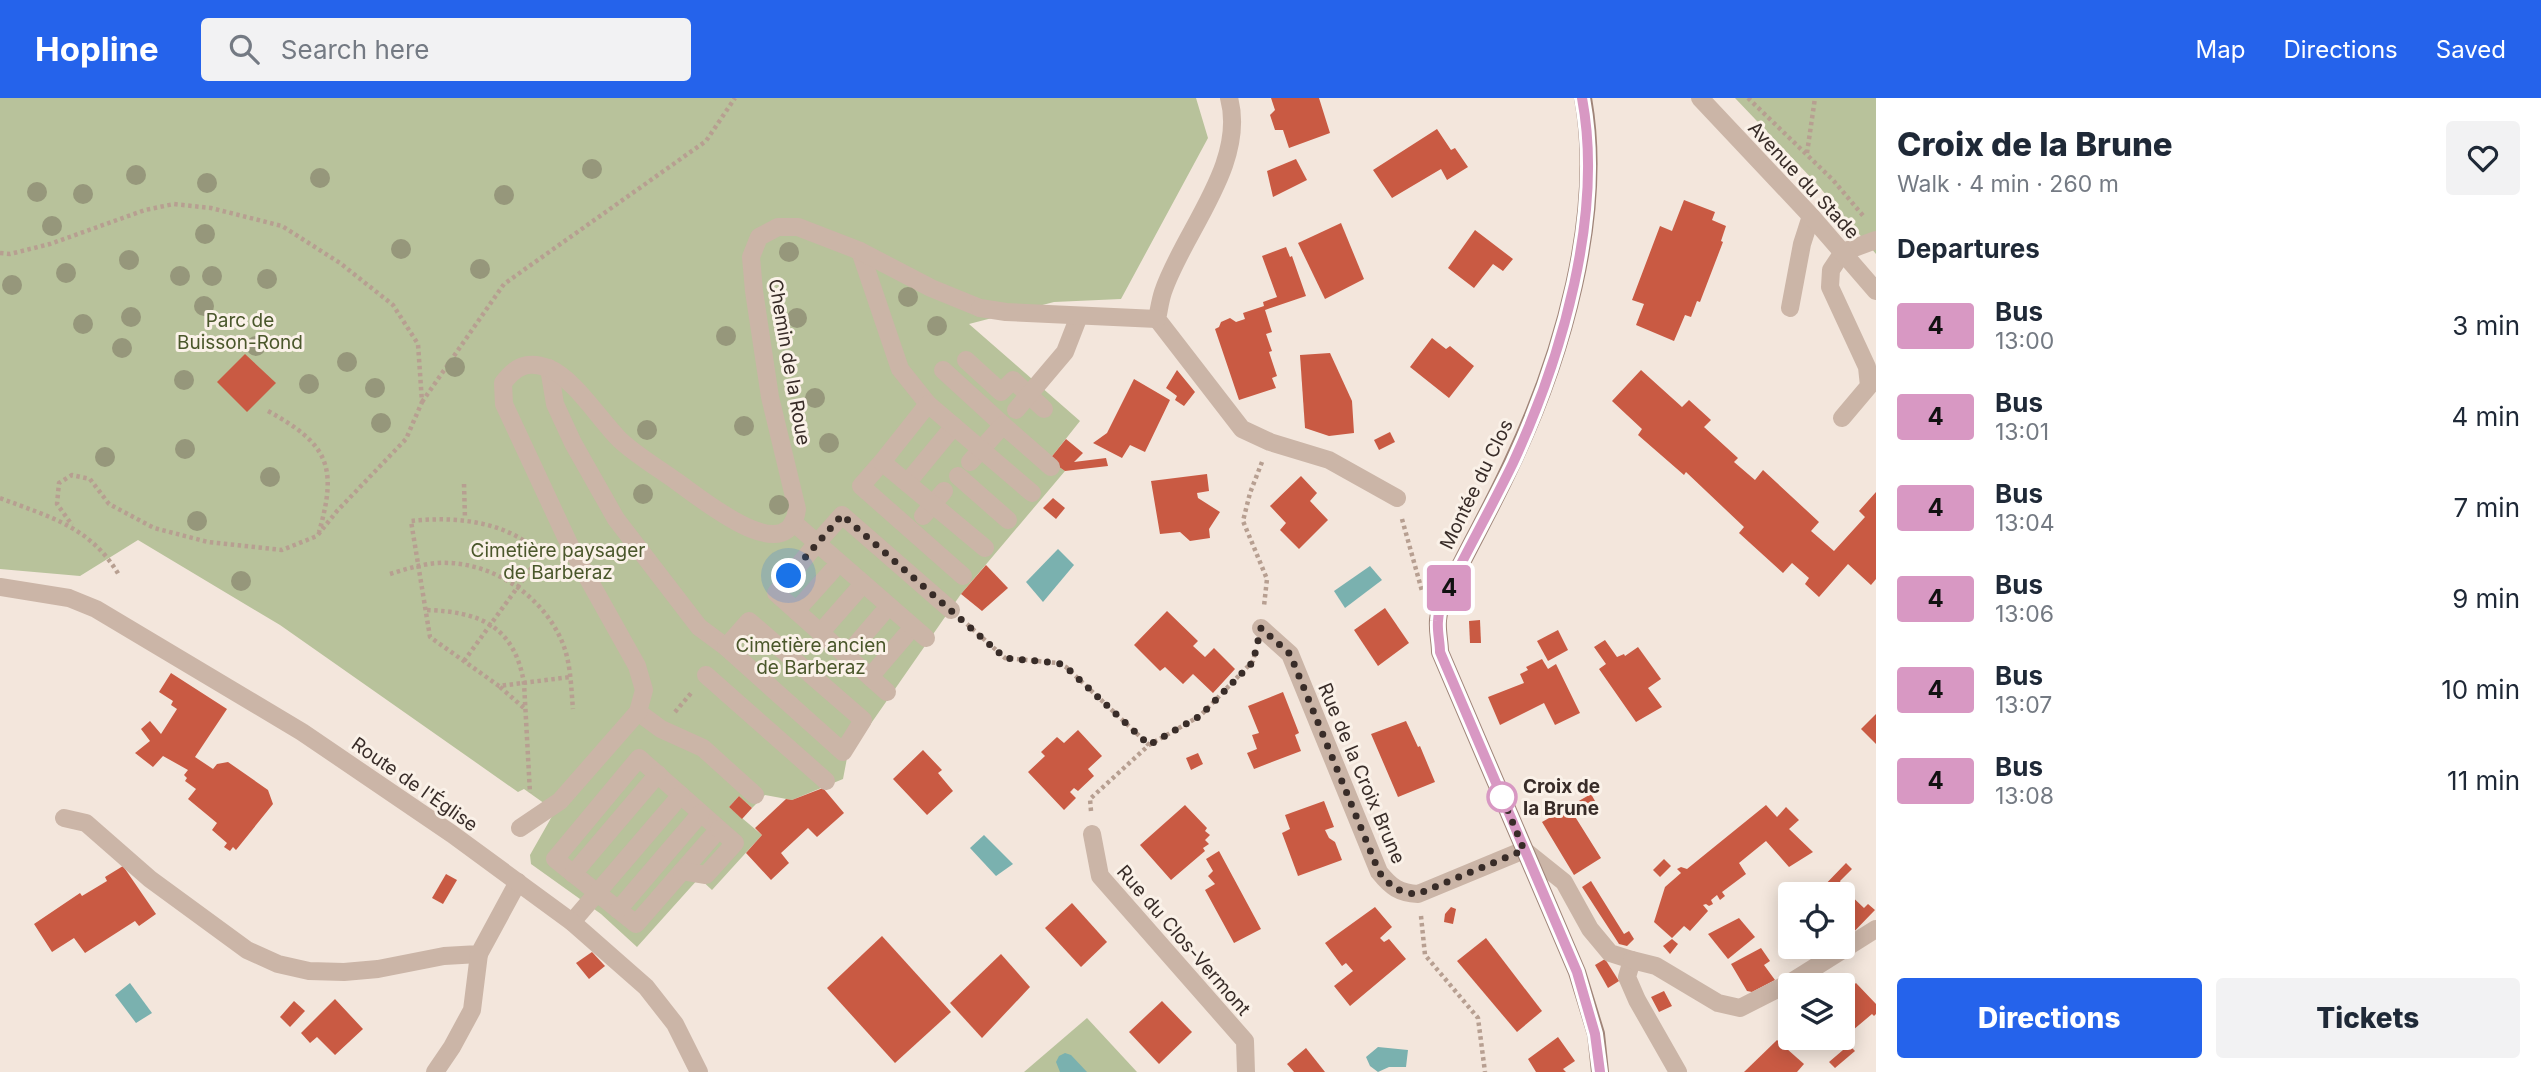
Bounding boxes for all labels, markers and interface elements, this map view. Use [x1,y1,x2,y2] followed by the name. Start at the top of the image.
[201,18,691,81] search box
[35,29,159,69] text: Hopline
[225,30,263,68] icon: search
[281,34,429,65] text: Search here
[2196,35,2245,64] text: Map
[2283,35,2398,64] text: Directions
[2436,35,2506,64] text: Saved
[1743,117,1864,244] street label: Avenue du Stade
[2446,121,2520,195] button: heart
[1897,124,2173,164] text: Croix de la Brune
[1897,170,2119,198] text: Walk · 4 min · 260 m
[1897,233,2040,264] text: Departures
[764,277,815,447] street label: Chemin de la Roue
[1995,296,2043,327] text: Bus
[177,309,303,354] park label: Parc de Buisson-Rond
[2452,310,2520,341] text: 3 min
[1927,311,1944,340] text: 4
[1995,327,2054,355] text: 13:00
[1995,387,2043,418] text: Bus
[2451,401,2520,432] text: 4 min
[1927,402,1944,431] text: 4
[1435,416,1518,553] street label: Montée du Clos
[1995,418,2049,446] text: 13:01
[1995,478,2043,509] text: Bus
[2454,492,2520,523] text: 7 min
[1927,493,1944,522] text: 4
[1995,509,2055,537] text: 13:04
[471,539,645,584] park label: Cimetière paysager de Barberaz
[771,558,806,593] your location
[1426,565,1472,611] line badge: 4
[1995,569,2043,600] text: Bus
[1441,573,1457,602] text: 4
[2452,583,2520,614] text: 9 min
[1927,584,1944,613] text: 4
[1995,600,2054,628] text: 13:06
[735,634,887,679] park label: Cimetière ancien de Barberaz
[1995,660,2043,691] text: Bus
[2441,674,2520,705] text: 10 min
[1927,675,1944,704] text: 4
[1313,679,1410,867] street label: Rue de la Croix Brune
[1995,691,2052,719] text: 13:07
[347,732,483,836] street label: Route de l'Église
[1995,751,2043,782] text: Bus
[2447,765,2520,796] text: 11 min
[1927,766,1944,795] text: 4
[1523,775,1600,820] place label: Croix de la Brune
[1487,782,1517,812] marker: Croix de la Brune
[1995,782,2054,810] text: 13:08
[1112,860,1255,1020] street label: Rue du Clos-Vermont
[1778,882,1855,1050] map controls
[1778,882,1855,959] button: locate
[1778,973,1855,1050] button: layers
[1897,978,2202,1058] button: Directions
[2216,978,2520,1058] button: Tickets

